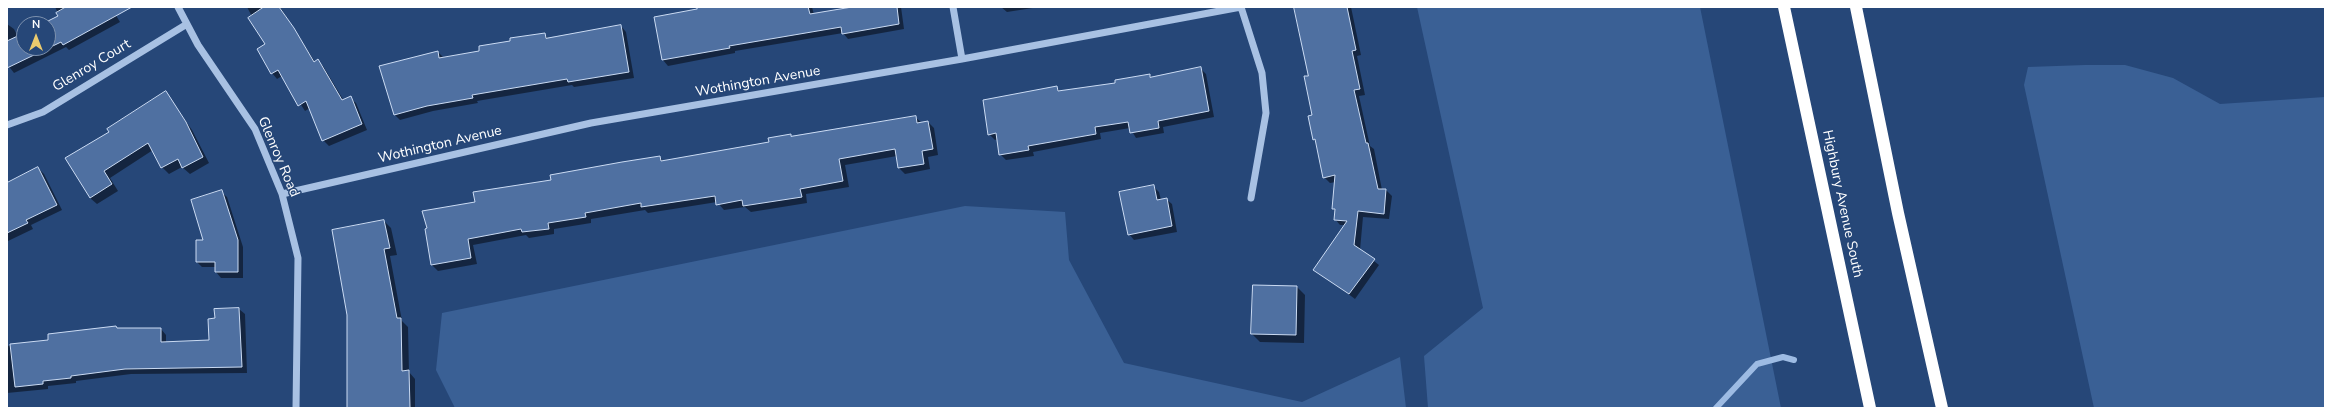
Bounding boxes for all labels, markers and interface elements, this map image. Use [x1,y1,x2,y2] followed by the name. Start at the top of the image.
[16,16,56,56] north arrow
[32,17,40,32] text: N
[50,36,134,96] street label: Glenroy Court
[694,63,822,101] street label: Wothington Avenue
[254,114,302,200] street label: Glenroy Road
[377,123,503,167] street label: Wothington Avenue
[1818,129,1866,279] street label: Highbury Avenue South

